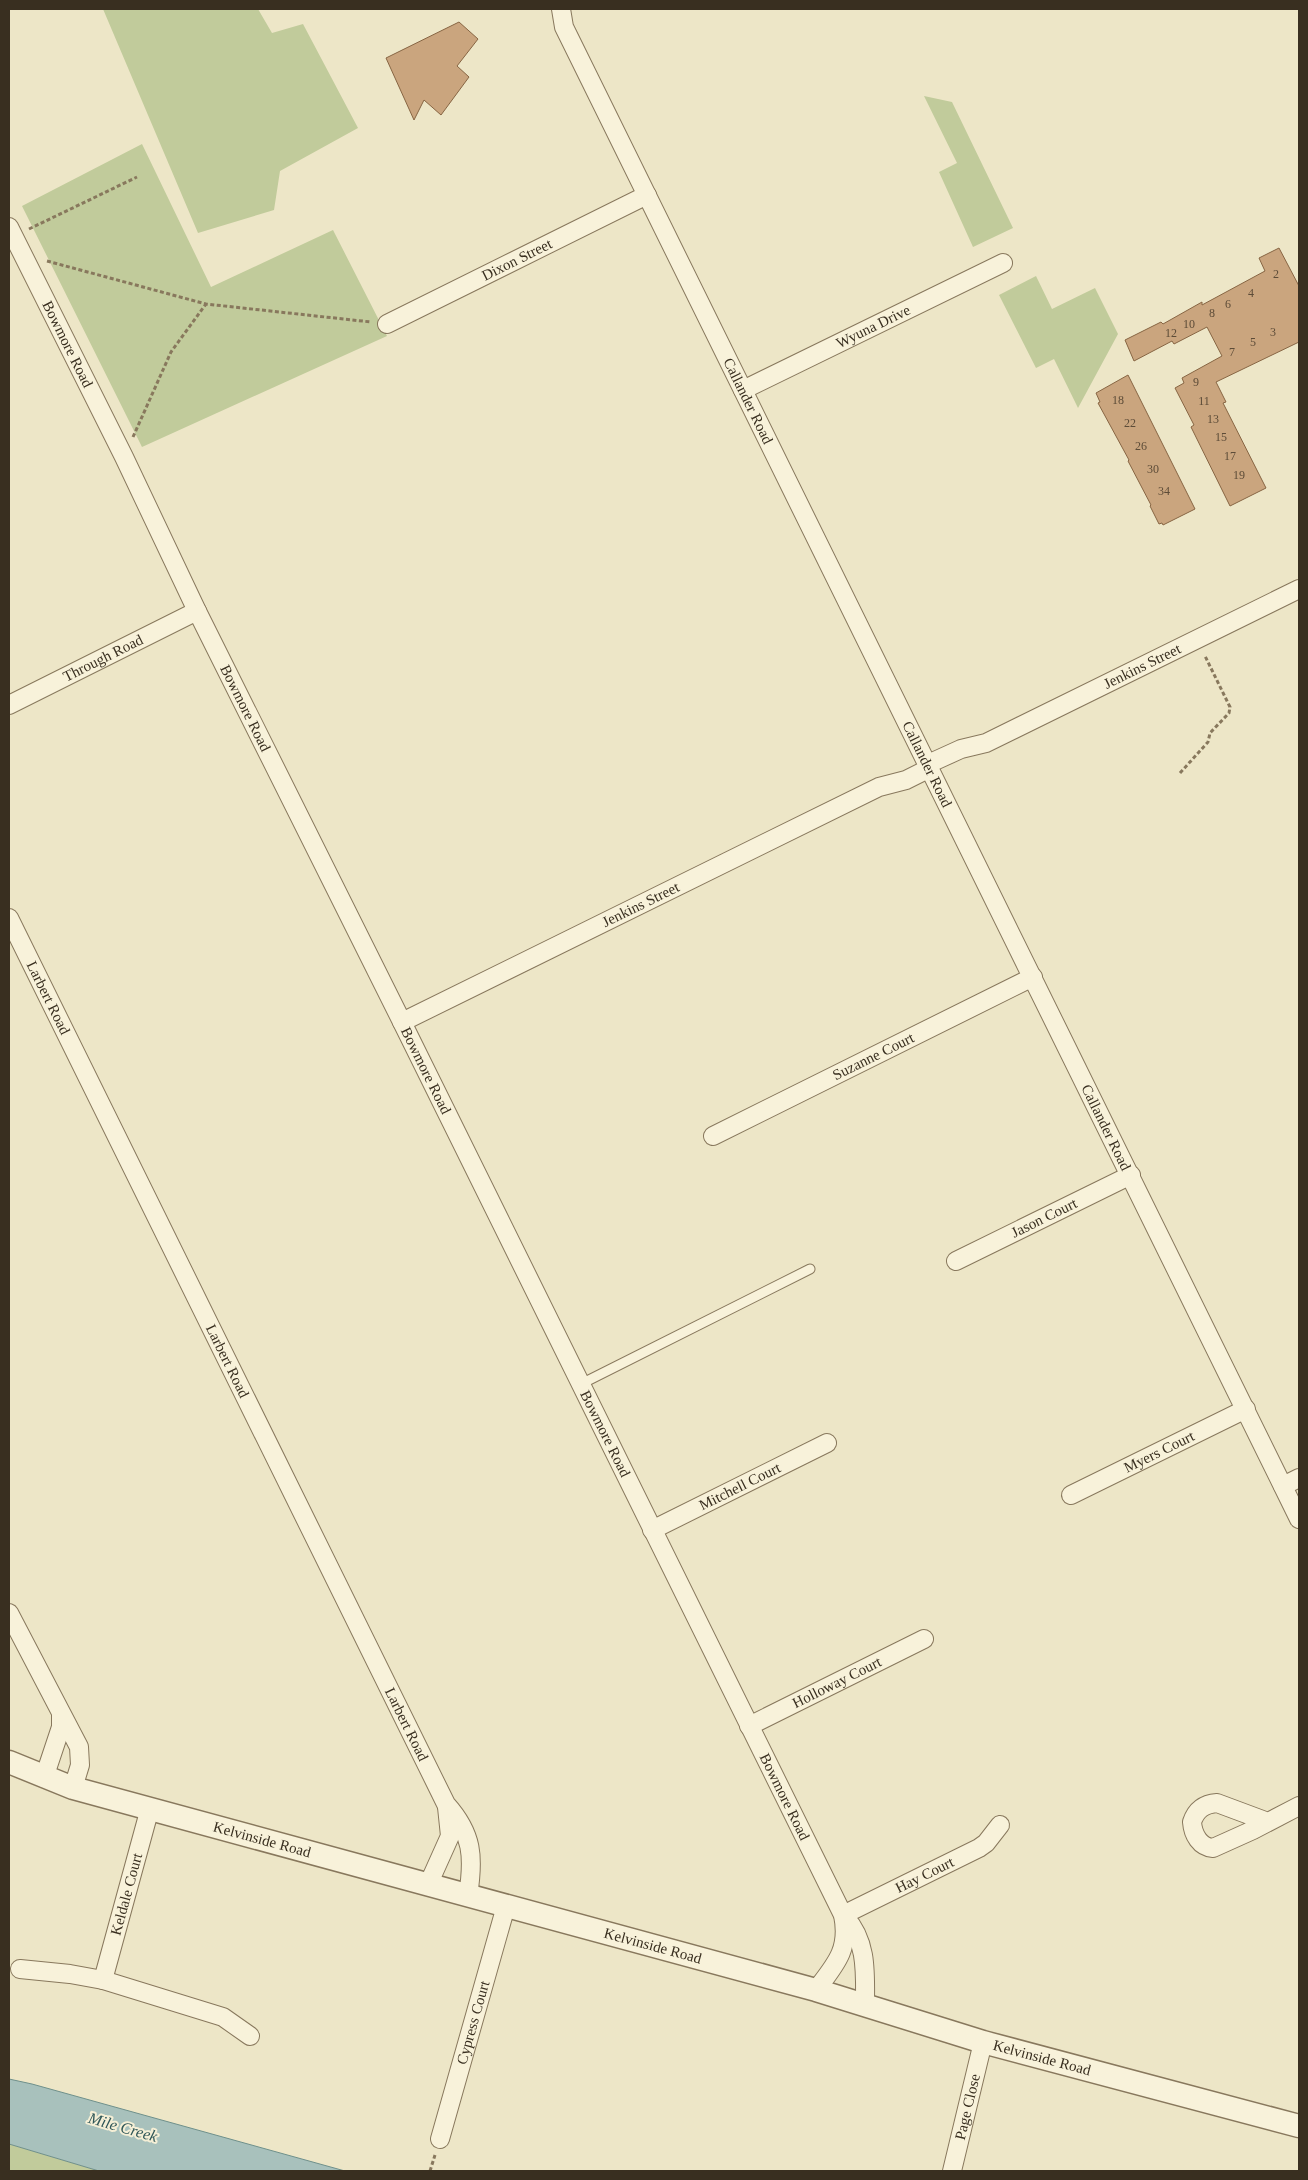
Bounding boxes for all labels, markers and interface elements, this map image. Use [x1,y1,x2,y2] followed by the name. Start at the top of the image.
[479,235,555,284] street label: Dixon Street
[1273,267,1279,281] house number: 2
[1248,286,1254,300] house number: 4
[1225,297,1231,311] house number: 6
[39,298,96,391] street label: Bowmore Road
[834,301,913,351] street label: Wyuna Drive
[1209,306,1215,320] house number: 8
[1183,317,1195,331] house number: 10
[1270,325,1276,339] house number: 3
[1165,326,1177,340] house number: 12
[1250,335,1256,349] house number: 5
[1229,345,1235,359] house number: 7
[720,355,776,447] street label: Callander Road
[1193,375,1199,389] house number: 9
[1112,393,1124,407] house number: 18
[1198,394,1210,408] house number: 11
[1207,412,1219,426] house number: 13
[1124,416,1136,430] house number: 22
[1215,430,1227,444] house number: 15
[1135,439,1147,453] house number: 26
[1224,449,1236,463] house number: 17
[1147,462,1159,476] house number: 30
[1233,468,1245,482] house number: 19
[1158,484,1170,498] house number: 34
[60,631,146,685] street label: Through Road
[1101,640,1184,692] street label: Jenkins Street
[217,662,274,754] street label: Bowmore Road
[899,719,955,810] street label: Callander Road
[599,878,682,930] street label: Jenkins Street
[24,959,73,1038] street label: Larbert Road
[398,1025,454,1117] street label: Bowmore Road
[830,1029,917,1083] street label: Suzanne Court
[1078,1082,1134,1174] street label: Callander Road
[1008,1195,1080,1241] street label: Jason Court
[203,1322,253,1401] street label: Larbert Road
[577,1388,634,1480] street label: Bowmore Road
[1121,1427,1197,1476] street label: Myers Court
[696,1459,784,1513] street label: Mitchell Court
[790,1653,885,1711] street label: Holloway Court
[382,1685,432,1764] street label: Larbert Road
[757,1751,813,1843] street label: Bowmore Road
[211,1818,313,1860] street label: Kelvinside Road
[108,1850,146,1937] street label: Keldale Court
[893,1853,957,1896] street label: Hay Court
[602,1925,704,1967] street label: Kelvinside Road
[454,1978,493,2066] street label: Cypress Court
[991,2037,1093,2078] street label: Kelvinside Road
[952,2072,983,2141] street label: Page Close
[86,2109,160,2145] water label: Mile Creek

